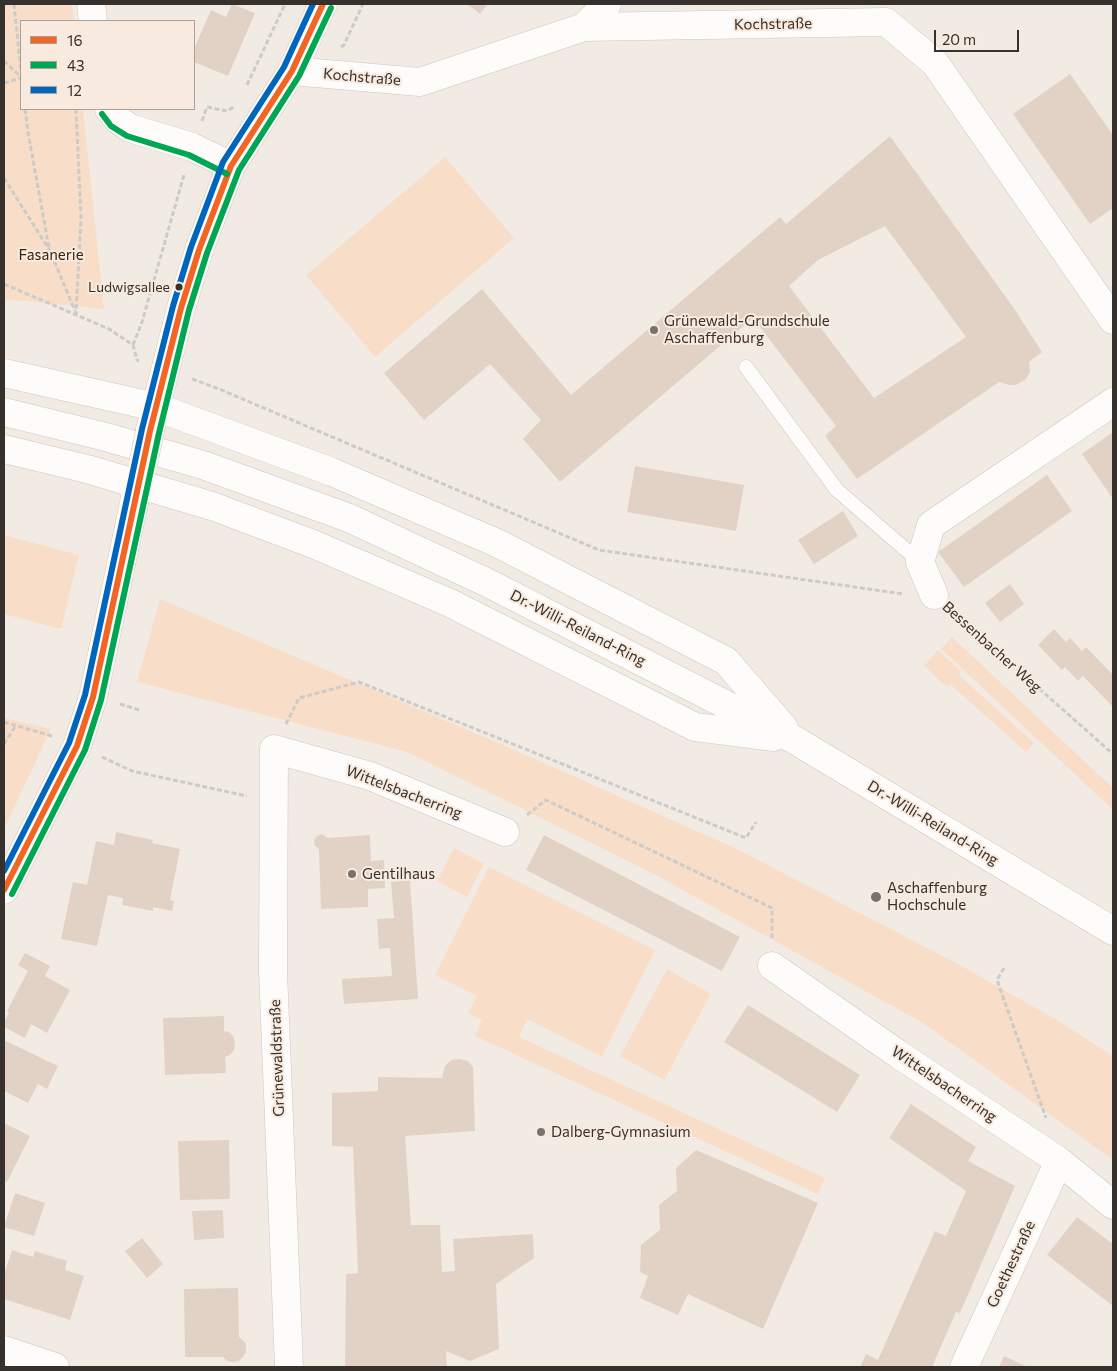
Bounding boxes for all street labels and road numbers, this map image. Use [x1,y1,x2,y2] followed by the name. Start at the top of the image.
[734,14,812,34] street label: Kochstraße
[322,65,402,89] street label: Kochstraße
[507,586,649,670] street label: Dr.-Willi-Reiland-Ring
[939,598,1045,696] street label: Bessenbacher Weg
[343,762,465,822] street label: Wittelsbacherring
[864,777,1002,869] street label: Dr.-Willi-Reiland-Ring
[266,999,288,1117] street label: Grünewaldstraße
[888,1042,1000,1126] street label: Wittelsbacherring
[983,1218,1039,1310] street label: Goethestraße

